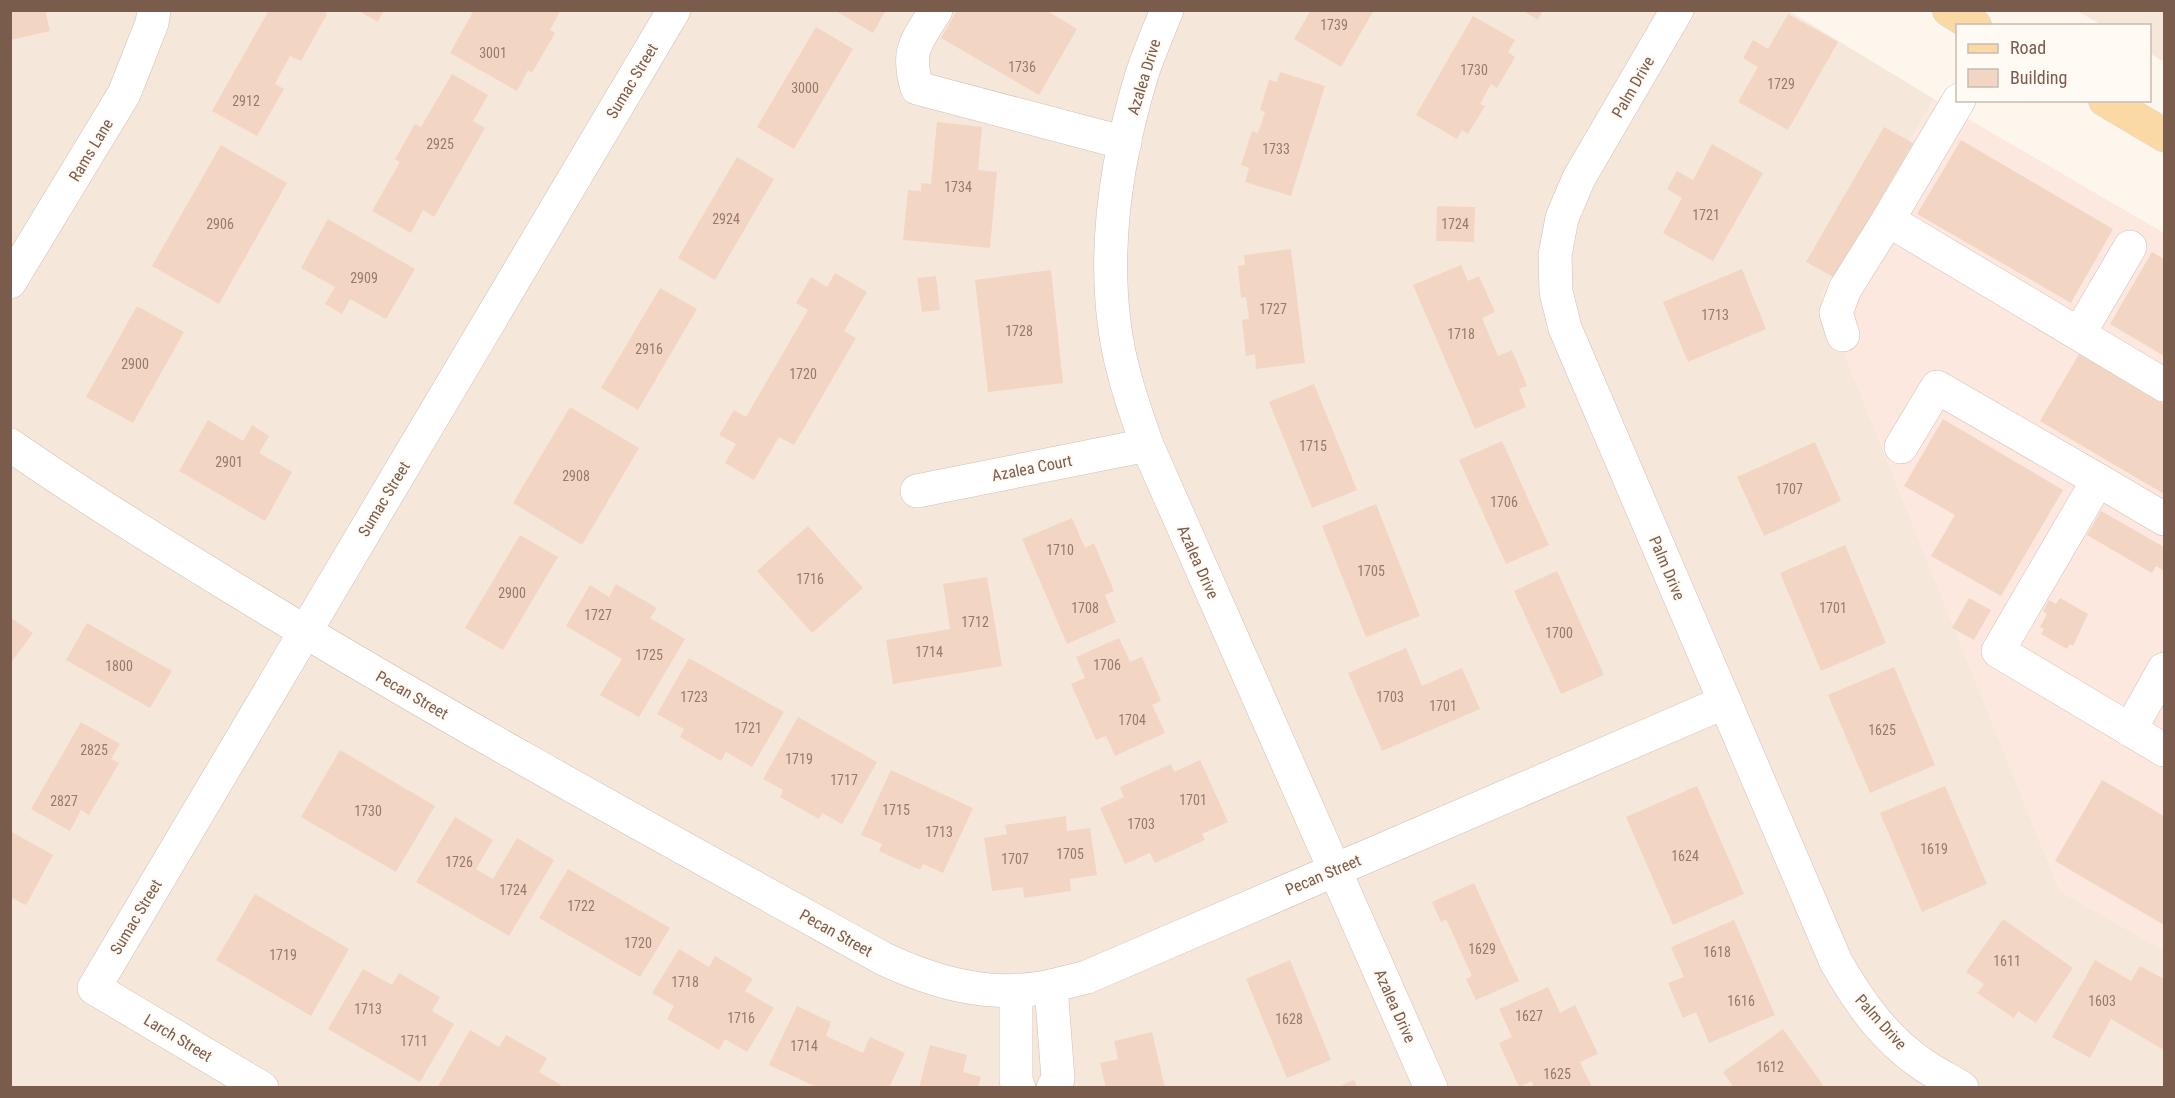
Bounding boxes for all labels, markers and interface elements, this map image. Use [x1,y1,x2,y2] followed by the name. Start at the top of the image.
[1320,17,1348,33] house number: 1739
[1956,24,2151,102] legend
[1123,37,1165,117] street label: Azalea Drive
[2010,37,2046,58] text: Road
[602,40,662,122] street label: Sumac Street
[479,45,507,61] house number: 3001
[1608,53,1658,121] street label: Palm Drive
[1008,59,1036,75] house number: 1736
[1460,62,1488,78] house number: 1730
[2010,67,2067,88] text: Building
[1767,76,1795,92] house number: 1729
[791,80,819,96] house number: 3000
[232,93,260,109] house number: 2912
[65,115,117,185] street label: Rams Lane
[426,136,454,152] house number: 2925
[1262,141,1290,157] house number: 1733
[944,179,972,195] house number: 1734
[1692,207,1720,223] house number: 1721
[712,211,740,227] house number: 2924
[206,216,234,232] house number: 2906
[1441,216,1469,232] house number: 1724
[350,270,378,286] house number: 2909
[1259,301,1287,317] house number: 1727
[1701,307,1729,323] house number: 1713
[1005,323,1033,339] house number: 1728
[1447,326,1475,342] house number: 1718
[635,341,663,357] house number: 2916
[121,356,149,372] house number: 2900
[789,366,817,382] house number: 1720
[1299,438,1327,454] house number: 1715
[990,451,1074,485] street label: Azalea Court
[215,454,243,470] house number: 2901
[354,458,414,540] street label: Sumac Street
[562,468,590,484] house number: 2908
[1775,481,1803,497] house number: 1707
[1490,494,1518,510] house number: 1706
[1173,522,1223,602] street label: Azalea Drive
[1645,533,1689,603] street label: Palm Drive
[1046,542,1074,558] house number: 1710
[1357,563,1385,579] house number: 1705
[796,571,824,587] house number: 1716
[498,585,526,601] house number: 2900
[1071,600,1099,616] house number: 1708
[1819,600,1847,616] house number: 1701
[584,607,612,623] house number: 1727
[961,614,989,630] house number: 1712
[1545,625,1573,641] house number: 1700
[915,644,943,660] house number: 1714
[635,647,663,663] house number: 1725
[1093,657,1121,673] house number: 1706
[105,658,133,674] house number: 1800
[373,667,452,723] street label: Pecan Street
[680,689,708,705] house number: 1723
[1376,689,1404,705] house number: 1703
[1429,698,1457,714] house number: 1701
[1118,712,1146,728] house number: 1704
[734,720,762,736] house number: 1721
[1868,722,1896,738] house number: 1625
[80,742,108,758] house number: 2825
[785,751,813,767] house number: 1719
[830,772,858,788] house number: 1717
[1179,792,1207,808] house number: 1701
[50,793,78,809] house number: 2827
[882,802,910,818] house number: 1715
[354,803,382,819] house number: 1730
[1127,816,1155,832] house number: 1703
[925,824,953,840] house number: 1713
[1920,841,1948,857] house number: 1619
[1056,846,1084,862] house number: 1705
[1671,848,1699,864] house number: 1624
[1282,850,1364,899] street label: Pecan Street
[1001,851,1029,867] house number: 1707
[445,854,473,870] house number: 1726
[106,876,166,958] street label: Sumac Street
[499,882,527,898] house number: 1724
[567,898,595,914] house number: 1722
[796,905,876,961] street label: Pecan Street
[624,935,652,951] house number: 1720
[1468,941,1496,957] house number: 1629
[1703,944,1731,960] house number: 1618
[269,947,297,963] house number: 1719
[1993,953,2021,969] house number: 1611
[1370,966,1420,1046] street label: Azalea Drive
[671,974,699,990] house number: 1718
[1851,990,1911,1054] street label: Palm Drive
[1727,993,1755,1009] house number: 1616
[2088,993,2116,1009] house number: 1603
[354,1001,382,1017] house number: 1713
[1515,1008,1543,1024] house number: 1627
[140,1010,216,1066] street label: Larch Street
[727,1010,755,1026] house number: 1716
[1275,1011,1303,1027] house number: 1628
[400,1033,428,1049] house number: 1711
[790,1038,818,1054] house number: 1714
[1756,1059,1784,1075] house number: 1612
[1543,1066,1571,1082] house number: 1625

